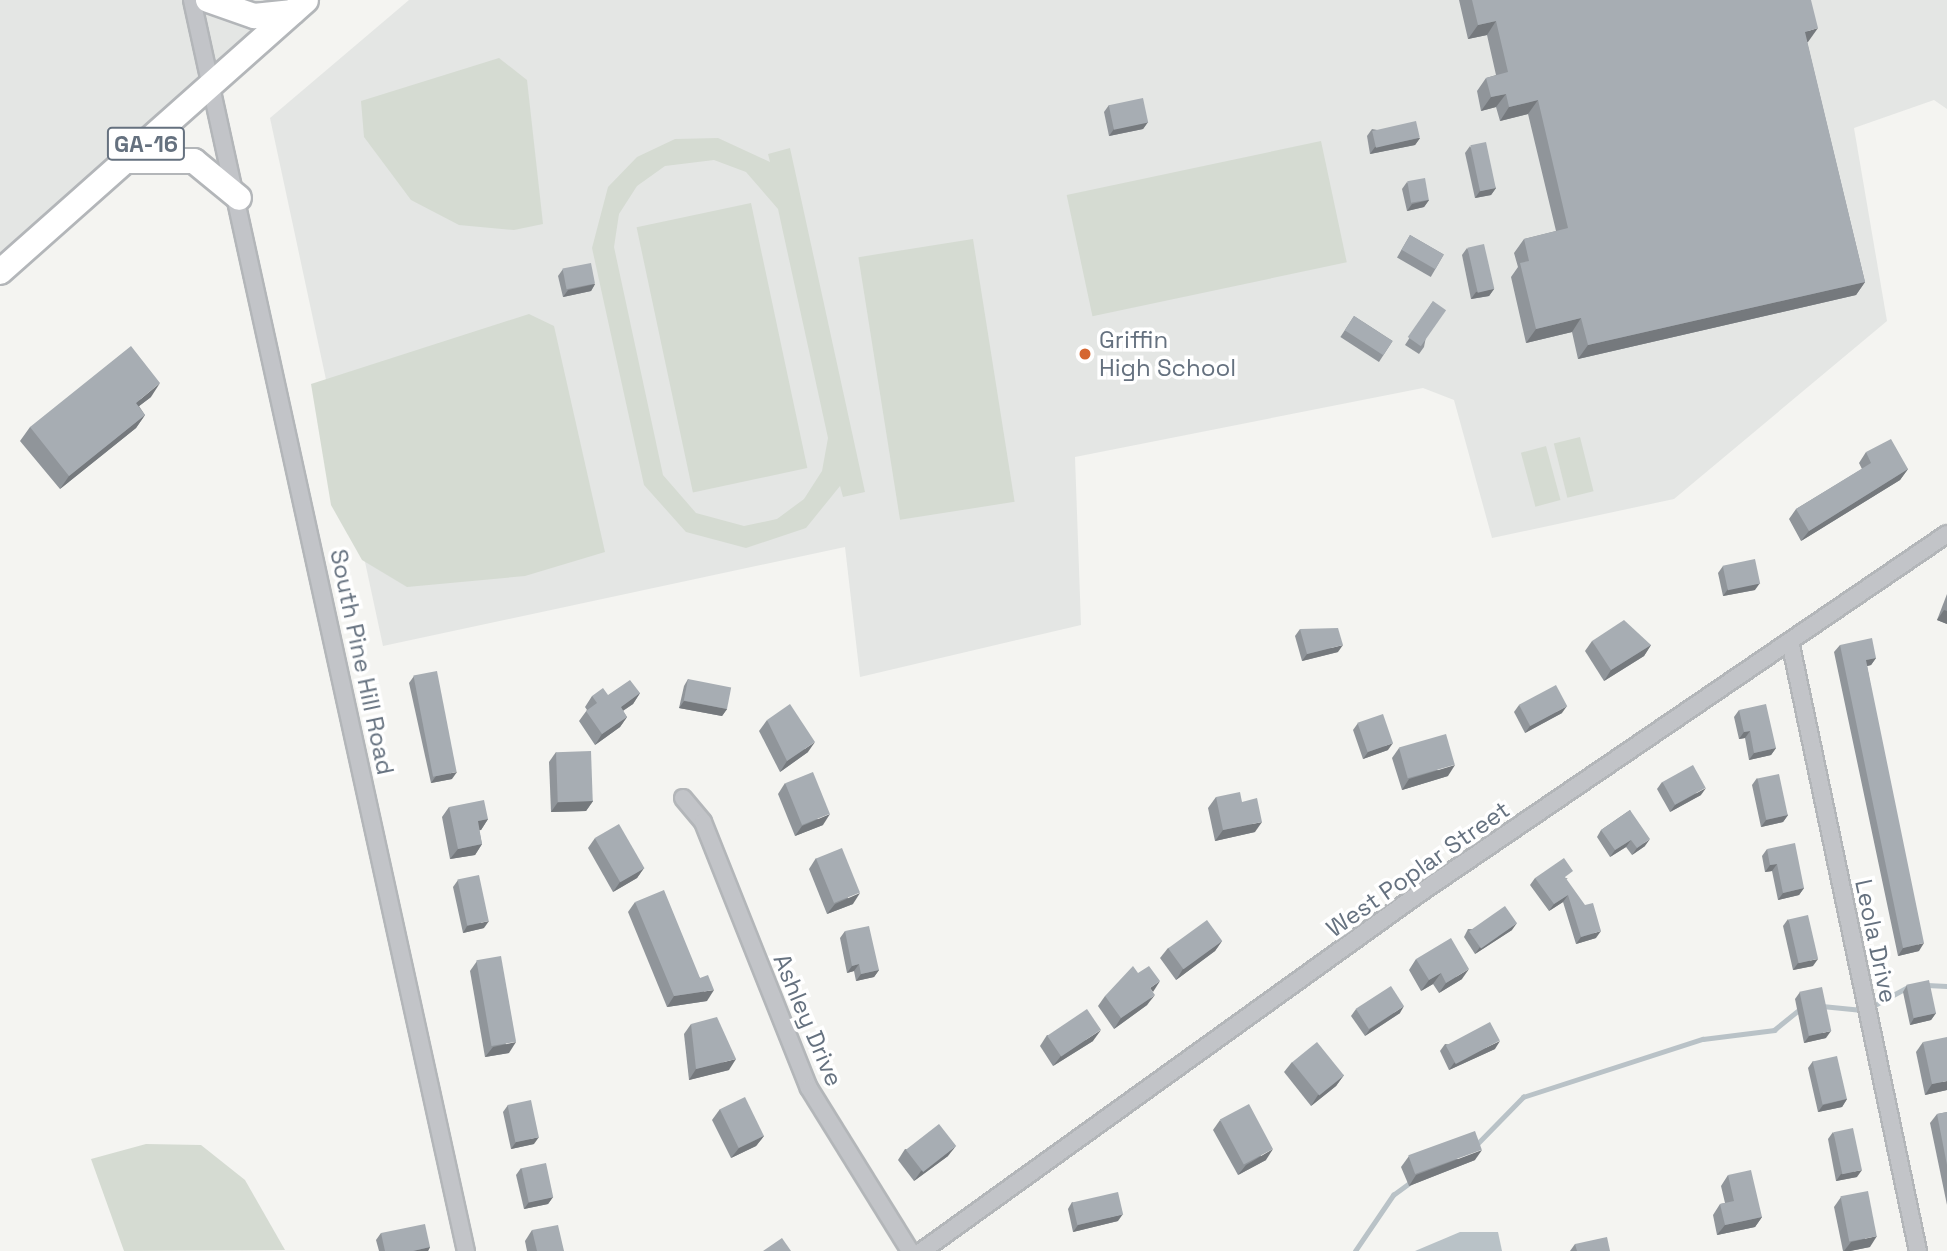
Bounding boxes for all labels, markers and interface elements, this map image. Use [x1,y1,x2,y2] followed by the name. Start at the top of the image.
[106,125,186,164] road number: GA-16
[1099,326,1236,382] place label: Griffin High School
[1077,346,1093,362] marker: Griffin High School
[324,547,400,777] street label: South Pine Hill Road
[1321,795,1515,943] street label: West Poplar Street
[1849,877,1903,1005] street label: Leola Drive
[767,950,849,1090] street label: Ashley Drive

